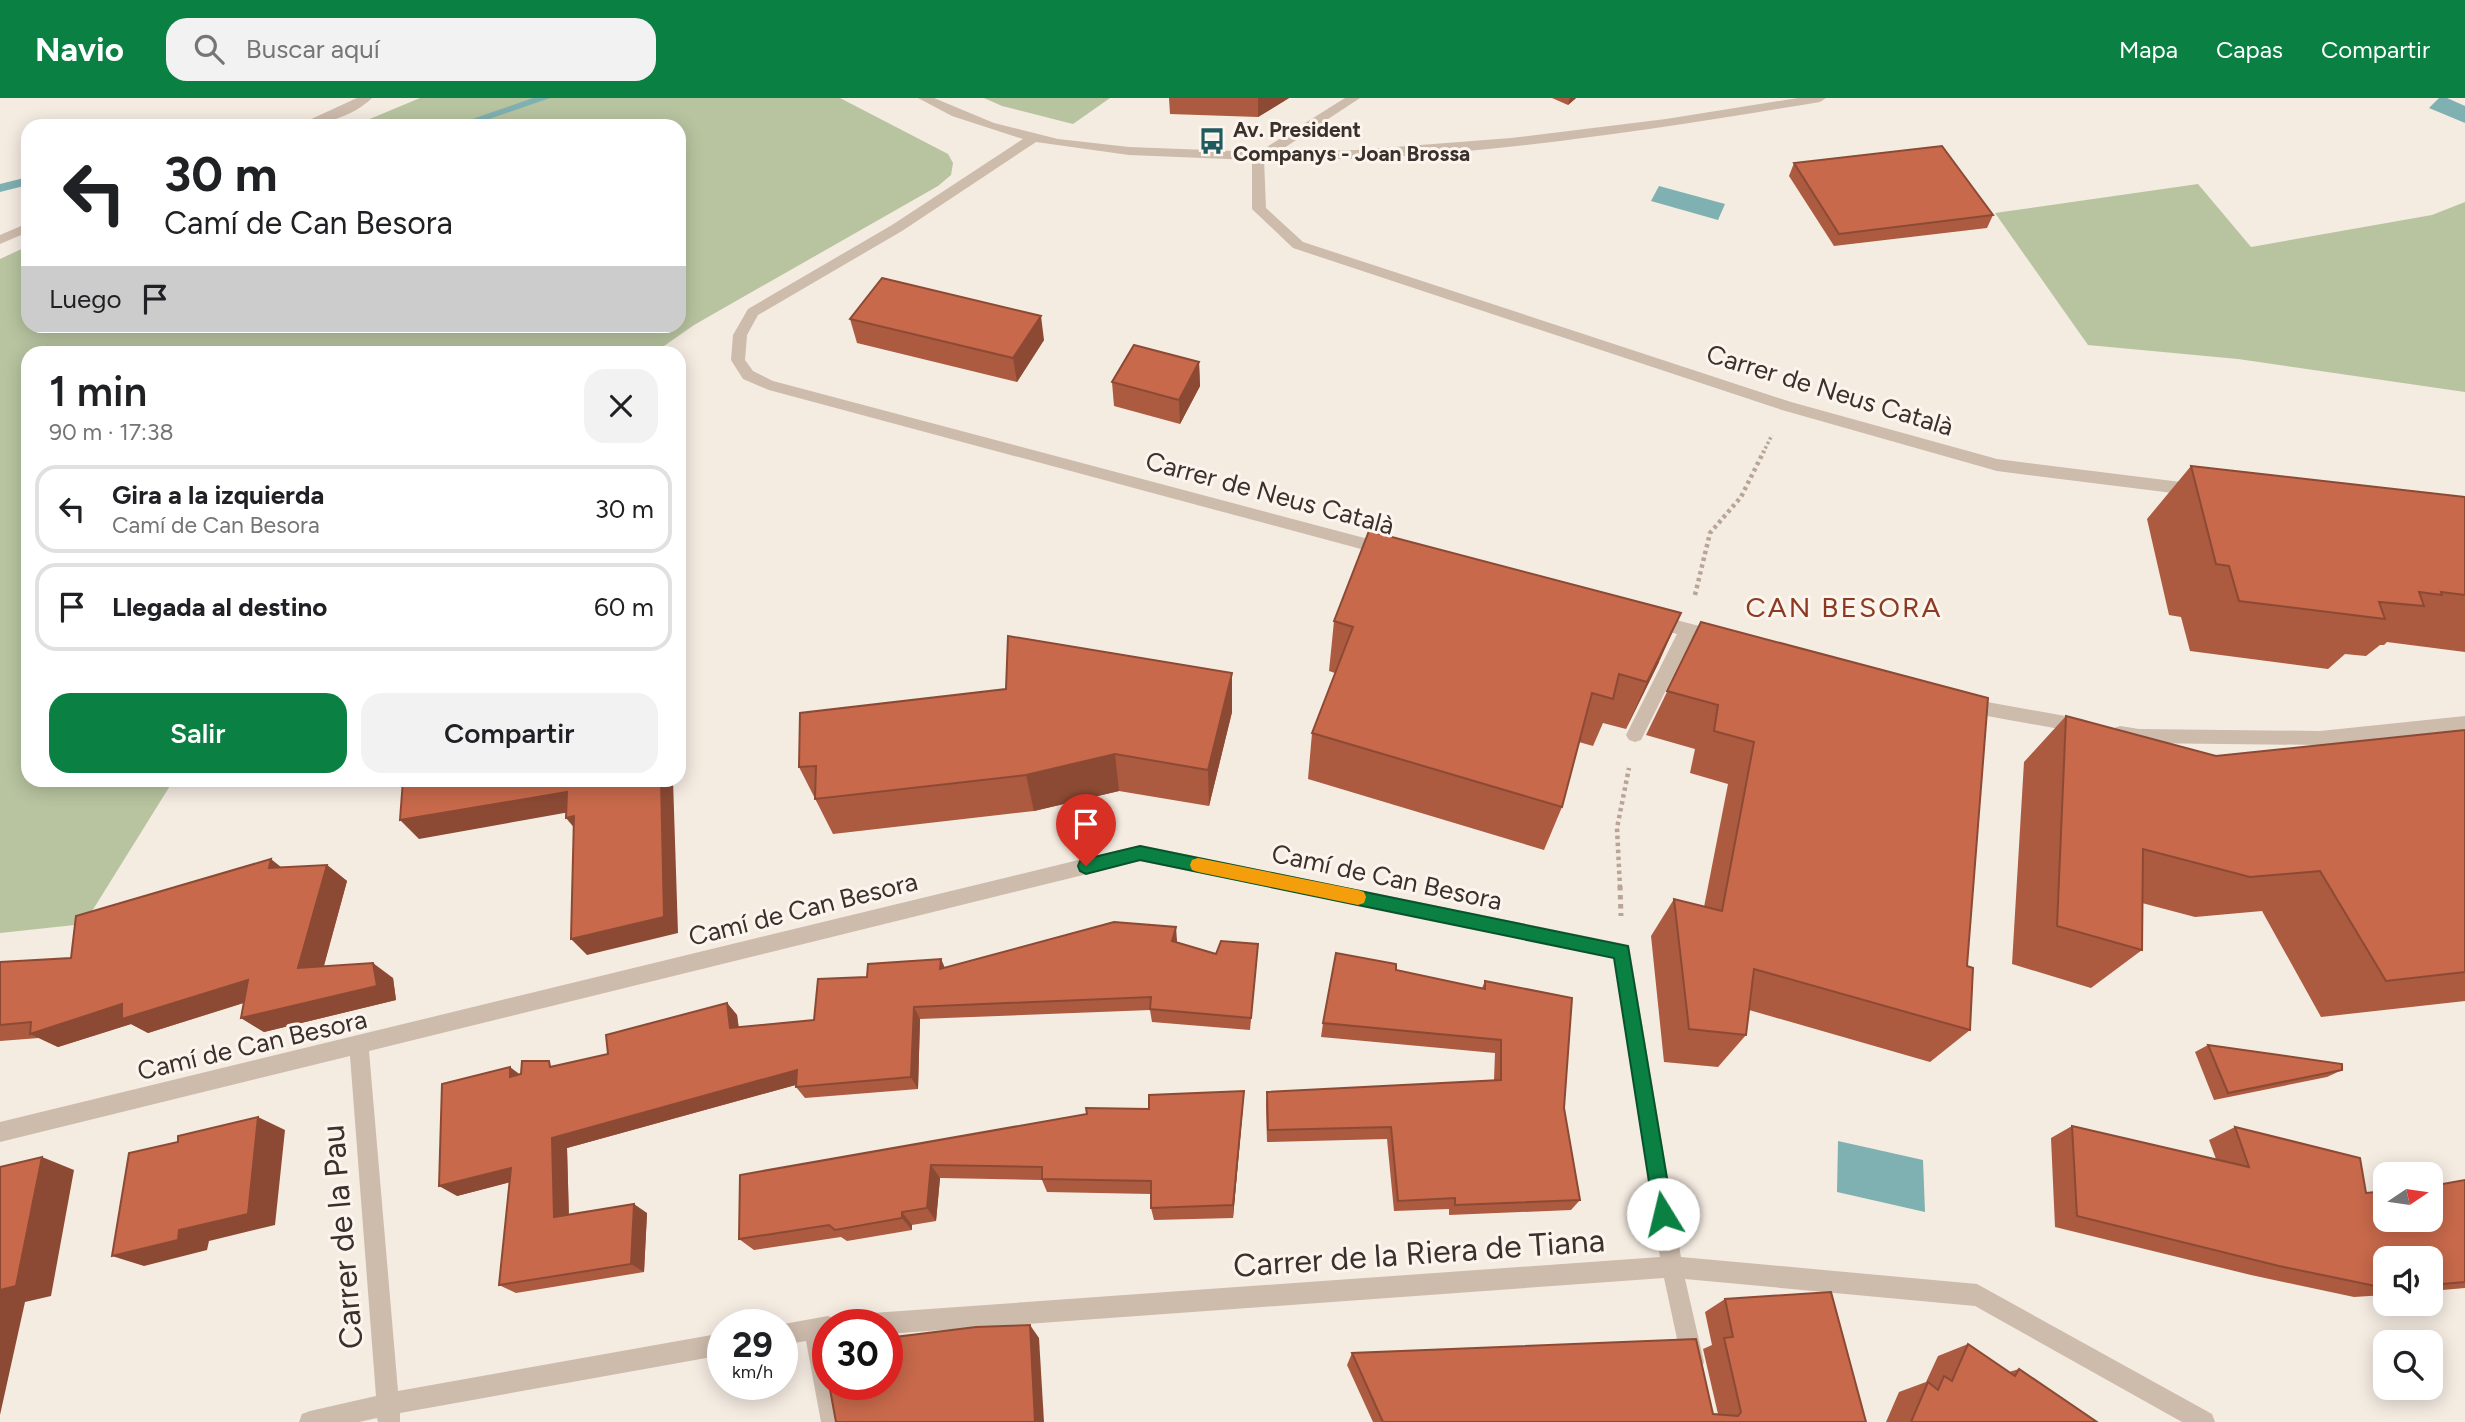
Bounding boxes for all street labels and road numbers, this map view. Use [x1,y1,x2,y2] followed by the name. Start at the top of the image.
[1703,337,1957,443] street label: Carrer de Neus Català
[1142,444,1398,542] street label: Carrer de Neus Català
[1269,837,1505,917] street label: Camí de Can Besora
[685,865,921,953] street label: Camí de Can Besora
[134,1003,370,1087] street label: Camí de Can Besora
[313,1123,371,1351] street label: Carrer de la Pau
[1232,1221,1606,1285] street label: Carrer de la Riera de Tiana

